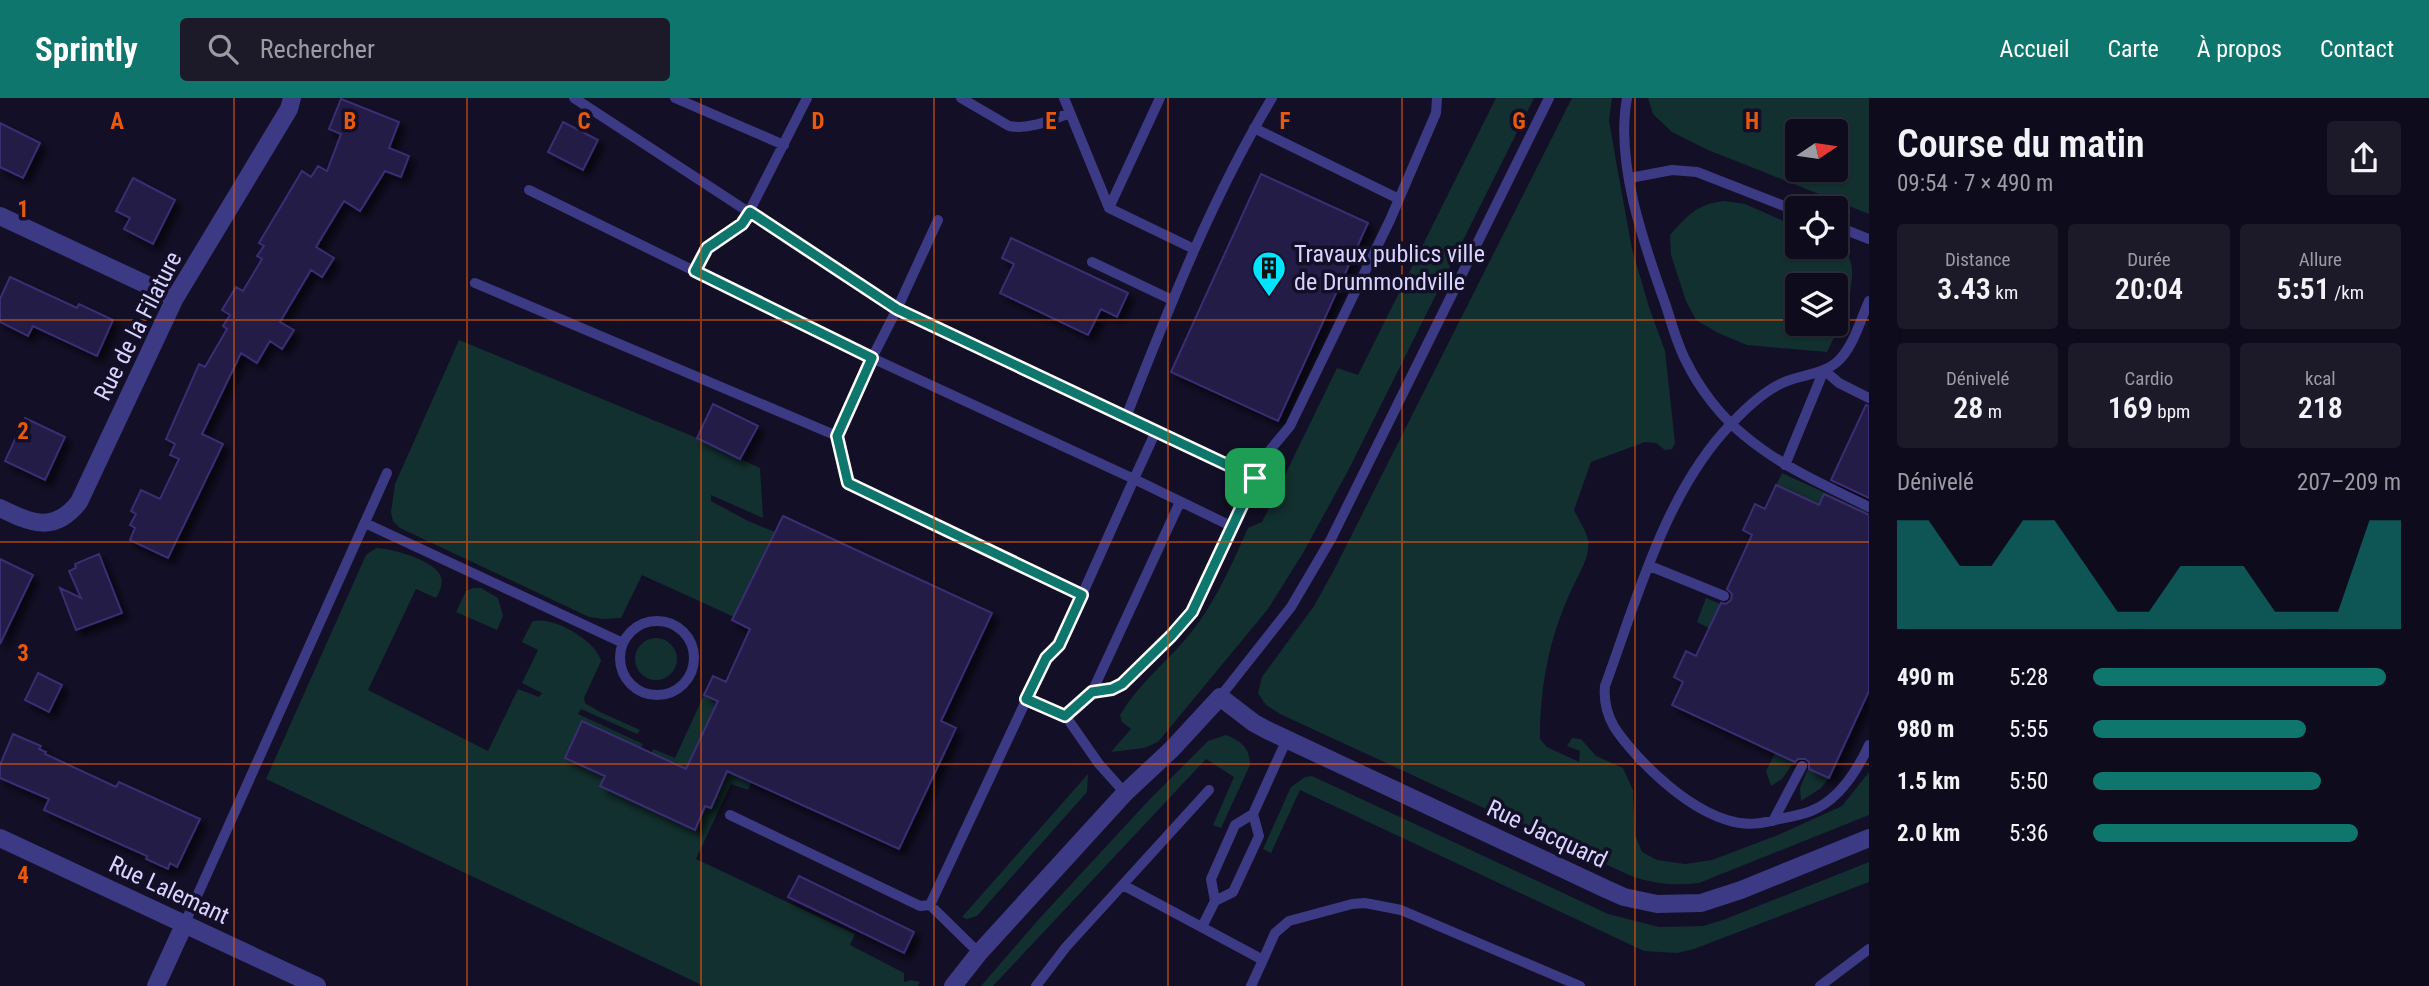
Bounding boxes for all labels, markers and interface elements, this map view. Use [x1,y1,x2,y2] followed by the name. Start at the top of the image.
[180,18,670,81] search box
[35,30,138,69] text: Sprintly
[204,30,242,68] icon: search
[260,34,375,64] text: Rechercher
[2000,35,2069,63] text: Accueil
[2107,35,2159,63] text: Carte
[2197,35,2282,63] text: À propos
[2320,35,2394,63] text: Contact
[110,108,124,135] text: A
[344,108,356,135] text: B
[577,108,591,135] text: C
[812,108,825,135] text: D
[1045,108,1057,135] text: E
[1280,108,1291,135] text: F
[1512,108,1526,135] text: G
[1745,108,1759,135] text: H
[1785,119,1848,182] north arrow
[1785,119,1848,336] map controls
[2327,121,2401,195] button: share
[1897,122,2145,166] text: Course du matin
[1897,170,2053,197] text: 09:54 · 7 × 490 m
[17,196,29,223] text: 1
[1785,196,1848,259] button: locate
[1294,240,1485,296] place label: Travaux publics ville de Drummondville
[88,247,188,405] street label: Rue de la Filature
[1945,248,2010,271] text: Distance
[2127,248,2171,271] text: Durée
[2299,248,2342,271] text: Allure
[1250,249,1288,298] building icon: Travaux publics ville de Drummondville
[1937,271,1991,306] text: 3.43
[2115,271,2183,306] text: 20:04
[2277,271,2330,306] text: 5:51
[1785,273,1848,336] button: layers
[1991,281,2018,304] text: km
[2330,281,2364,304] text: /km
[1946,367,2009,390] text: Dénivelé
[2125,367,2173,390] text: Cardio
[2305,367,2336,390] text: kcal
[1953,390,1983,425] text: 28
[2108,390,2153,425] text: 169
[2298,390,2343,425] text: 218
[1983,400,2002,423] text: m
[2153,400,2190,423] text: bpm
[17,418,29,445] text: 2
[1225,448,1285,508] pin
[1236,459,1274,497] icon: arrive
[1897,469,1974,496] text: Dénivelé
[2297,469,2401,496] text: 207–209 m
[17,640,29,667] text: 3
[1897,664,1954,691] text: 490 m
[2009,664,2048,691] text: 5:28
[1897,716,1954,743] text: 980 m
[2009,716,2048,743] text: 5:55
[1897,768,1960,795] text: 1.5 km
[2009,768,2048,795] text: 5:50
[1482,794,1612,874] street label: Rue Jacquard
[1897,820,1960,847] text: 2.0 km
[2009,820,2048,847] text: 5:36
[105,850,233,930] street label: Rue Lalemant
[17,862,29,889] text: 4

